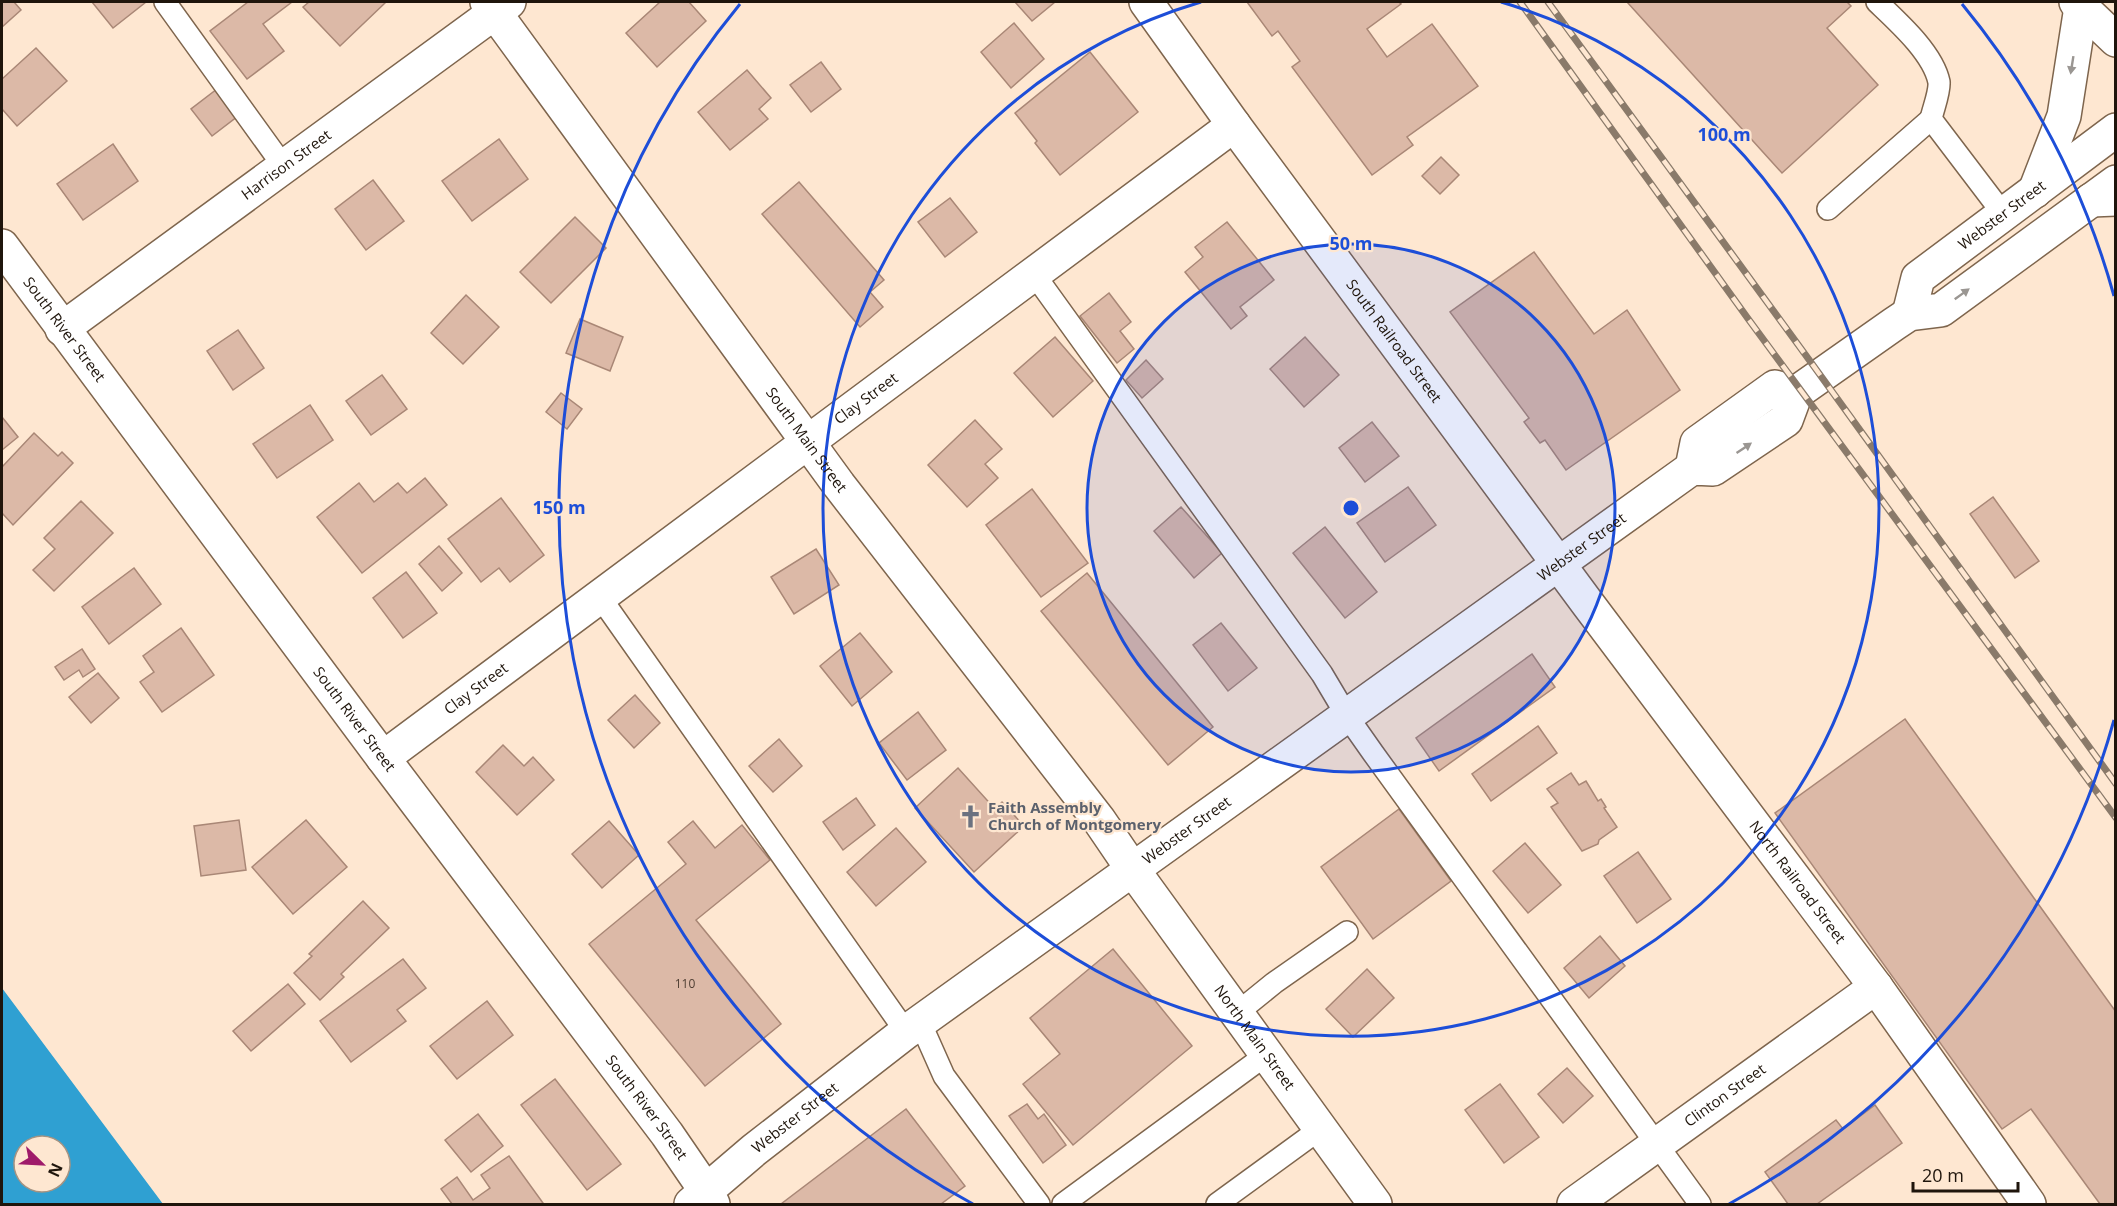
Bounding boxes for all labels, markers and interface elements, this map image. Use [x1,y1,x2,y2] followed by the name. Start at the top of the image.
[2067,55,2076,74] one-way arrow
[1697,122,1751,146] text: 100 m
[237,124,335,204] street label: Harrison Street
[1954,175,2049,254] street label: Webster Street
[1330,231,1372,255] text: 50 m
[19,272,111,385] street label: South River Street
[1342,275,1447,406] street label: South Railroad Street
[1953,288,1969,300] one-way arrow
[829,368,901,428] street label: Clay Street
[762,383,852,496] street label: South Main Street
[1736,443,1752,454] one-way arrow
[532,495,586,519] text: 150 m
[1341,498,1361,518] centre of rings
[1533,508,1629,585] street label: Webster Street
[439,658,512,718] street label: Clay Street
[309,662,401,775] street label: South River Street
[1138,791,1235,868] street label: Webster Street
[988,797,1162,834] place label: Faith Assembly Church of Montgomery
[957,804,983,830] church icon: Faith Assembly Church of Montgomery
[1745,816,1851,947] street label: North Railroad Street
[675,975,695,992] house number: 110
[1210,980,1300,1094] street label: North Main Street
[602,1050,693,1163] street label: South River Street
[1680,1059,1769,1131] street label: Clinton Street
[747,1077,842,1157] street label: Webster Street
[12,1134,72,1194] north arrow
[1913,1155,2018,1193] scale bar
[43,1160,68,1181] text: N
[1922,1163,1964,1187] text: 20 m

